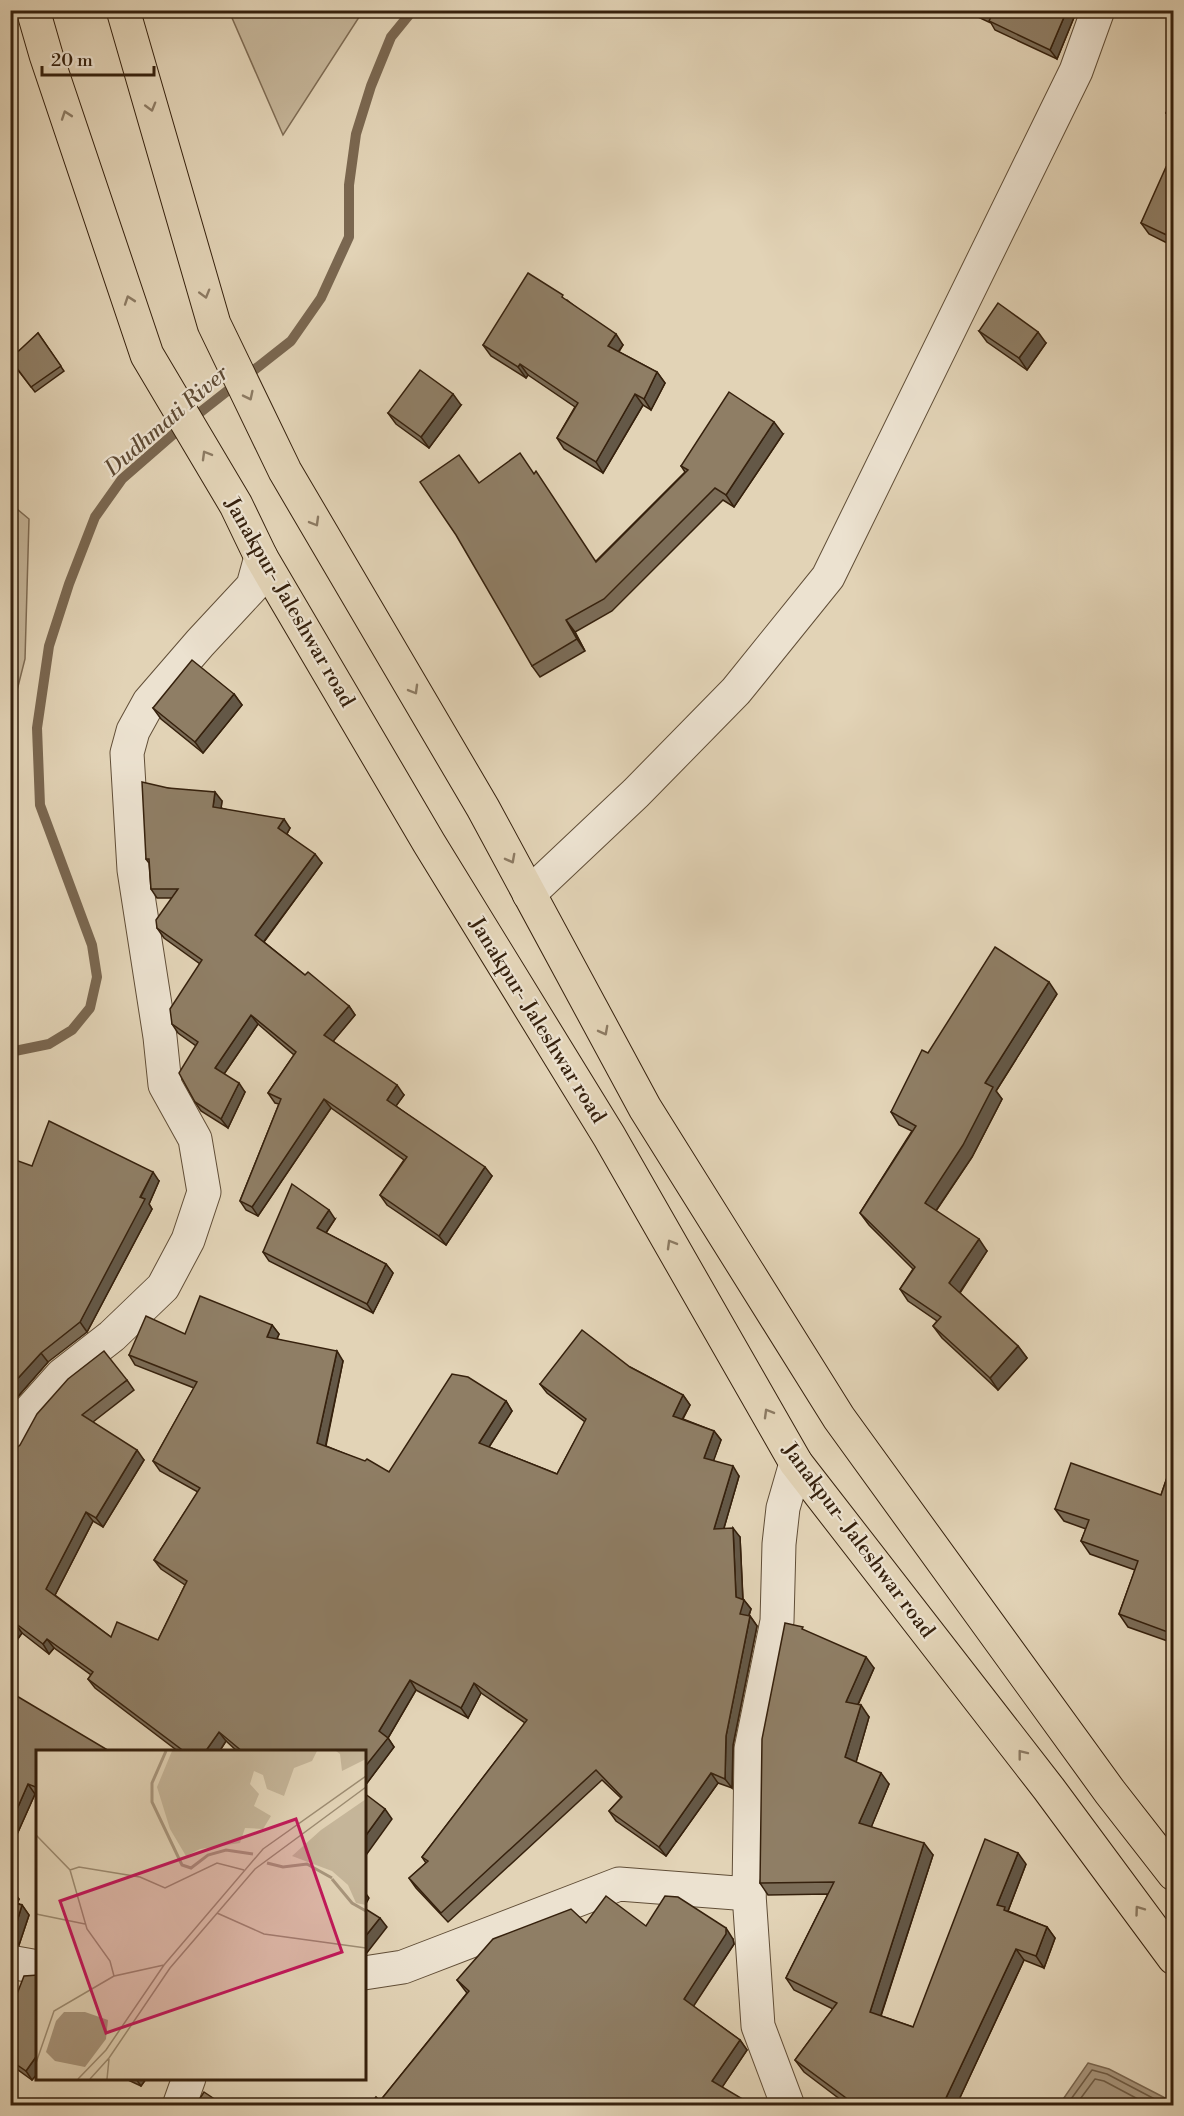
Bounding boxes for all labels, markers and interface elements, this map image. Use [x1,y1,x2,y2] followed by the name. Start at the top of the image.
[42,39,154,77] scale bar
[51,49,93,72] text: 20 m
[144,101,156,112] one-way arrow
[61,110,73,121] one-way arrow
[198,288,210,299] one-way arrow
[123,295,136,306] one-way arrow
[99,360,235,483] water label: Dudhmati River
[241,390,253,401] one-way arrow
[202,451,213,461] one-way arrow
[218,492,360,712] street label: Janakpur- Jaleshwar road
[308,516,319,526] one-way arrow
[406,684,418,694] one-way arrow
[504,853,515,863] one-way arrow
[463,912,611,1128] street label: Janakpur- Jaleshwar road
[597,1024,608,1035] one-way arrow
[667,1240,678,1250] one-way arrow
[764,1409,775,1419] one-way arrow
[776,1437,940,1644] street label: Janakpur- Jaleshwar road
[36,1750,366,2080] inset map
[1018,1750,1029,1761] one-way arrow
[1135,1906,1146,1917] one-way arrow

